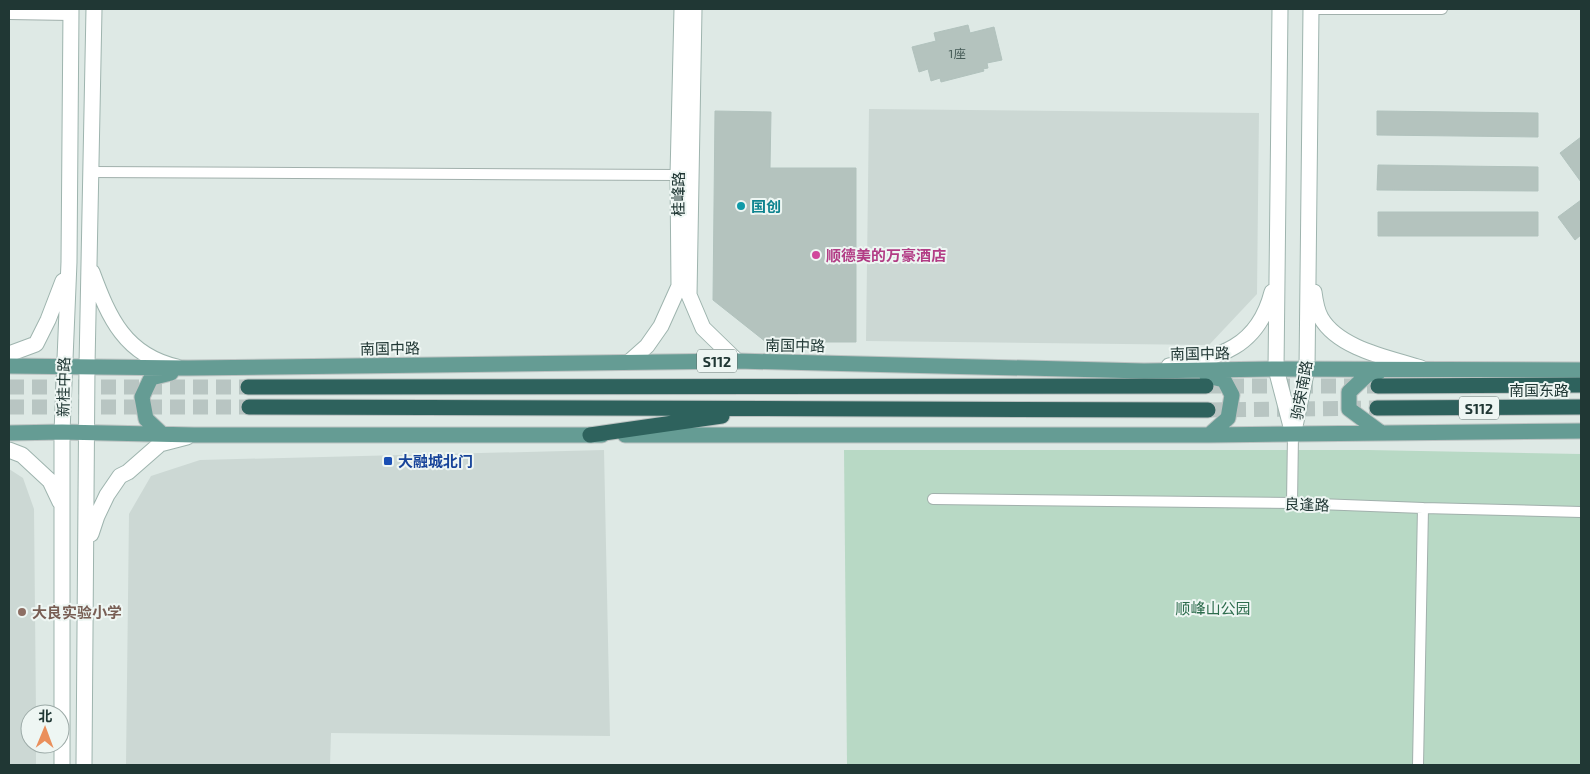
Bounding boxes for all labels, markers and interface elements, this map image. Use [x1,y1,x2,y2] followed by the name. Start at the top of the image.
[949,46,965,60] house number: 1座
[669,171,687,217] street label: 桂峰路
[751,197,781,215] place label: 国创
[735,200,747,212] marker: 国创
[826,246,946,264] place label: 顺德美的万豪酒店
[810,249,822,261] marker: 顺德美的万豪酒店
[765,335,825,355] street label: 南国中路
[360,338,420,358] street label: 南国中路
[1170,343,1230,363] street label: 南国中路
[697,350,737,372] road number: S112
[53,357,73,417] street label: 新桂中路
[1287,359,1315,421] street label: 驹荣南路
[1509,381,1569,399] street label: 南国东路
[1459,396,1499,419] road number: S112
[398,452,473,470] place label: 大融城北门
[382,455,394,467] marker: 大融城北门
[1284,494,1330,514] street label: 良逢路
[1175,599,1251,617] park label: 顺峰山公园
[32,603,122,621] place label: 大良实验小学
[16,606,28,618] marker: 大良实验小学
[20,704,70,754] north arrow
[38,707,52,724] text: 北

